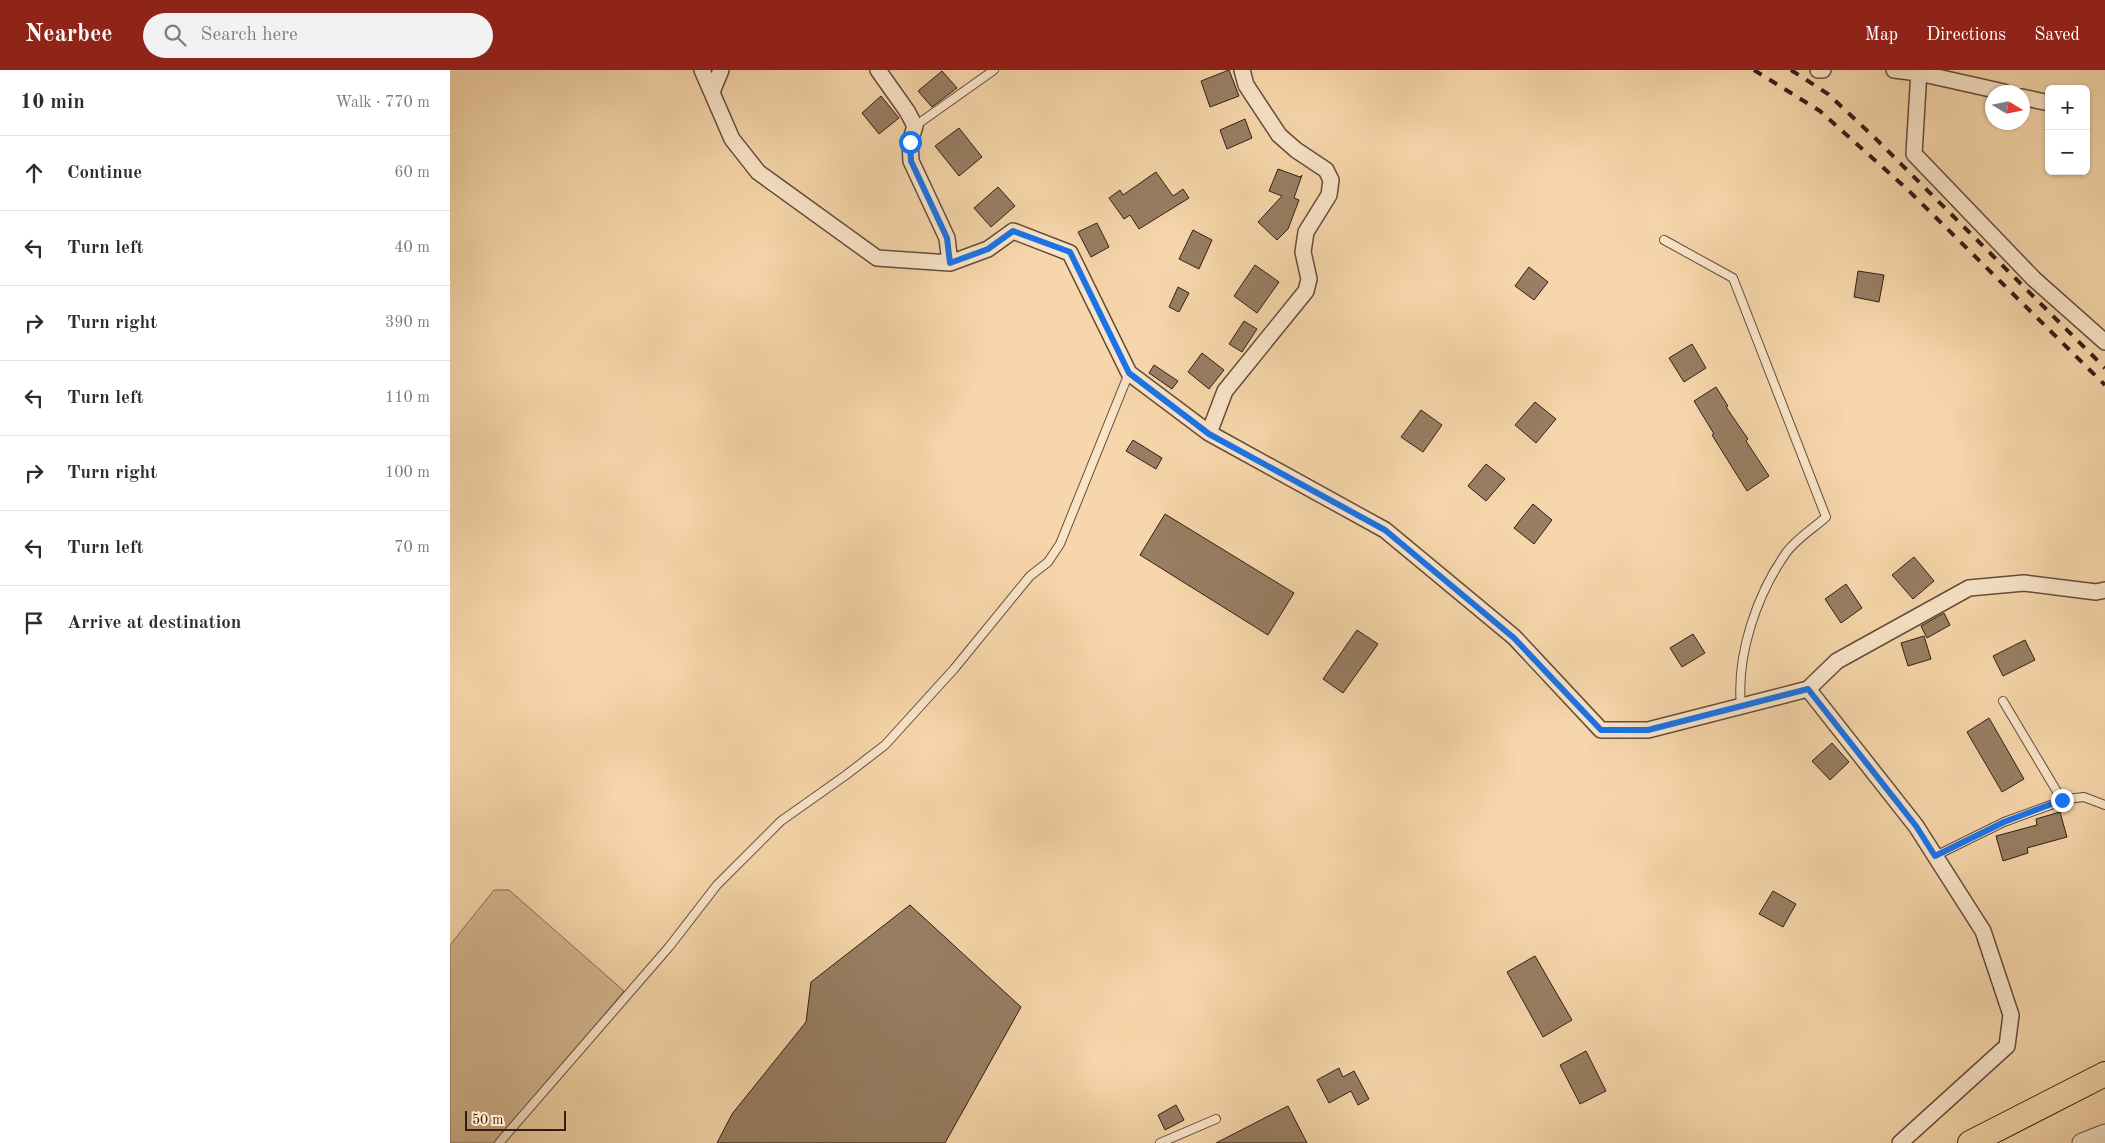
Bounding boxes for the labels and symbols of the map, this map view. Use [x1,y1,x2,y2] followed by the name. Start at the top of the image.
[1985,85,2030,130] north arrow
[899,131,922,154] route start
[2051,789,2074,812] route end
[465,1108,566,1131] scale bar

